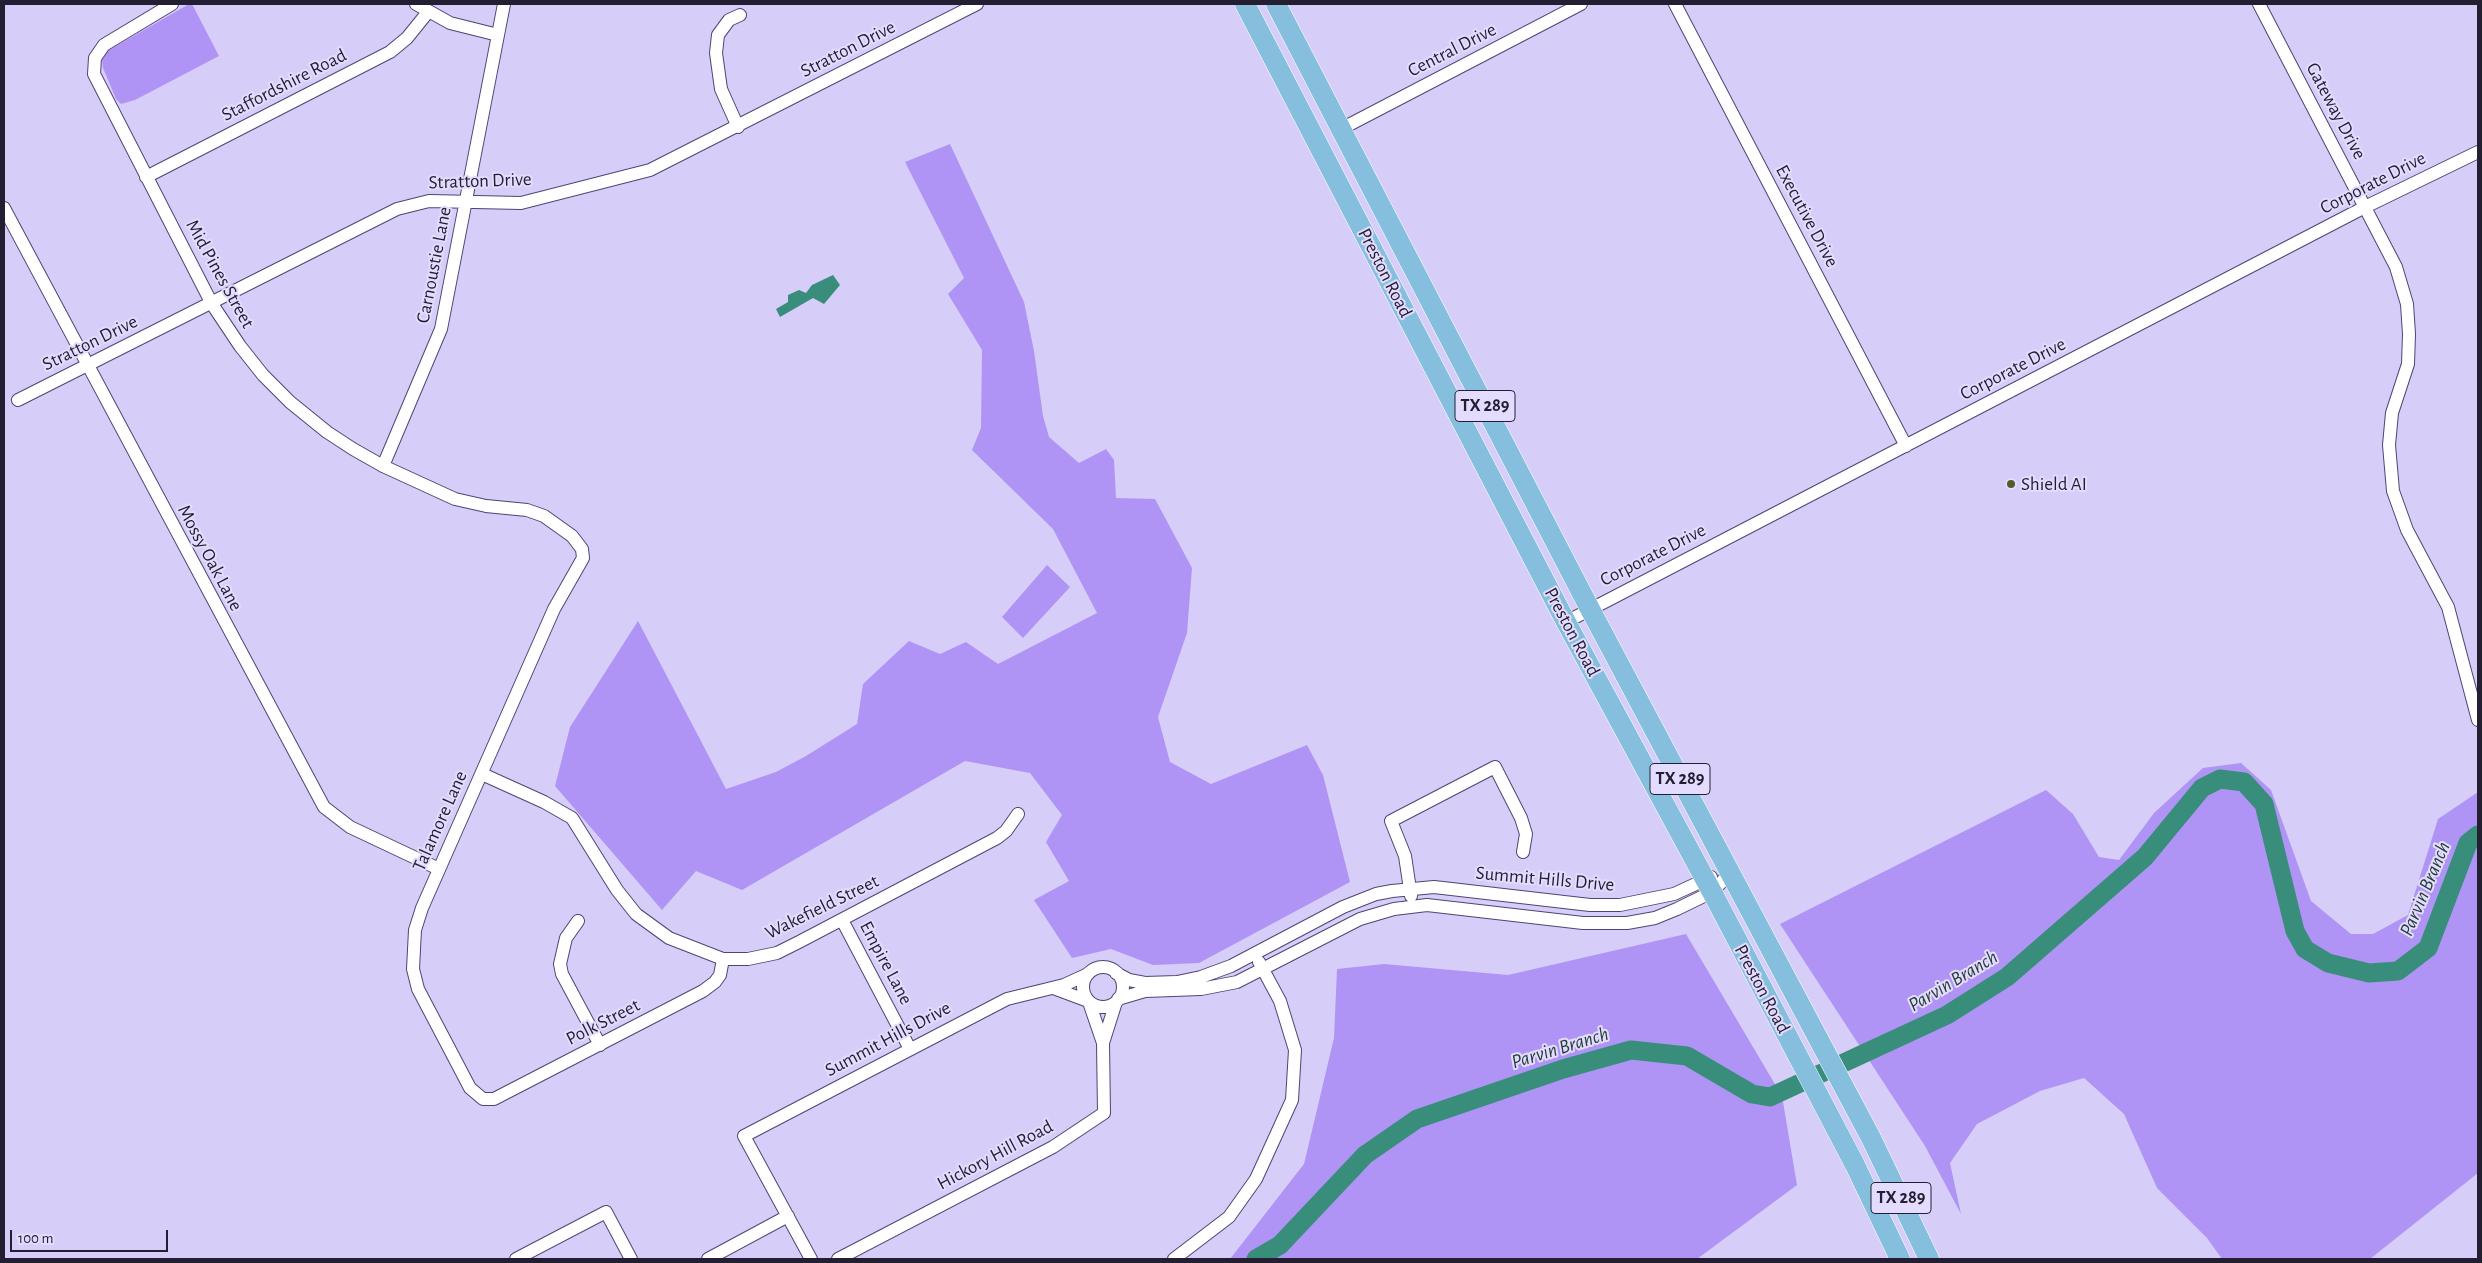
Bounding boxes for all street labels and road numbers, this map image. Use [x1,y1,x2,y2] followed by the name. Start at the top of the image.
[797,15,899,83] street label: Stratton Drive
[1404,18,1500,82] street label: Central Drive
[218,44,350,126] street label: Staffordshire Road
[2301,59,2371,163] street label: Gateway Drive
[2316,147,2430,219] street label: Corporate Drive
[1770,161,1844,271] street label: Executive Drive
[428,168,532,194] street label: Stratton Drive
[412,205,456,325] street label: Carnoustie Lane
[181,216,259,332] street label: Mid Pines Street
[1353,225,1417,321] street label: Preston Road
[39,310,141,376] street label: Stratton Drive
[1956,333,2070,405] street label: Corporate Drive
[1455,391,1515,422] road number: TX 289
[172,501,248,615] street label: Mossy Oak Lane
[1596,519,1710,591] street label: Corporate Drive
[1539,584,1605,680] street label: Preston Road
[1650,764,1710,794] road number: TX 289
[408,767,472,875] street label: Talamore Lane
[1475,862,1615,896] street label: Summit Hills Drive
[761,870,883,944] street label: Wakefield Street
[854,917,918,1009] street label: Empire Lane
[1729,941,1795,1037] street label: Preston Road
[562,994,644,1050] street label: Polk Street
[821,996,955,1082] street label: Summit Hills Drive
[933,1115,1057,1195] street label: Hickory Hill Road
[1871,1182,1931,1214] road number: TX 289

